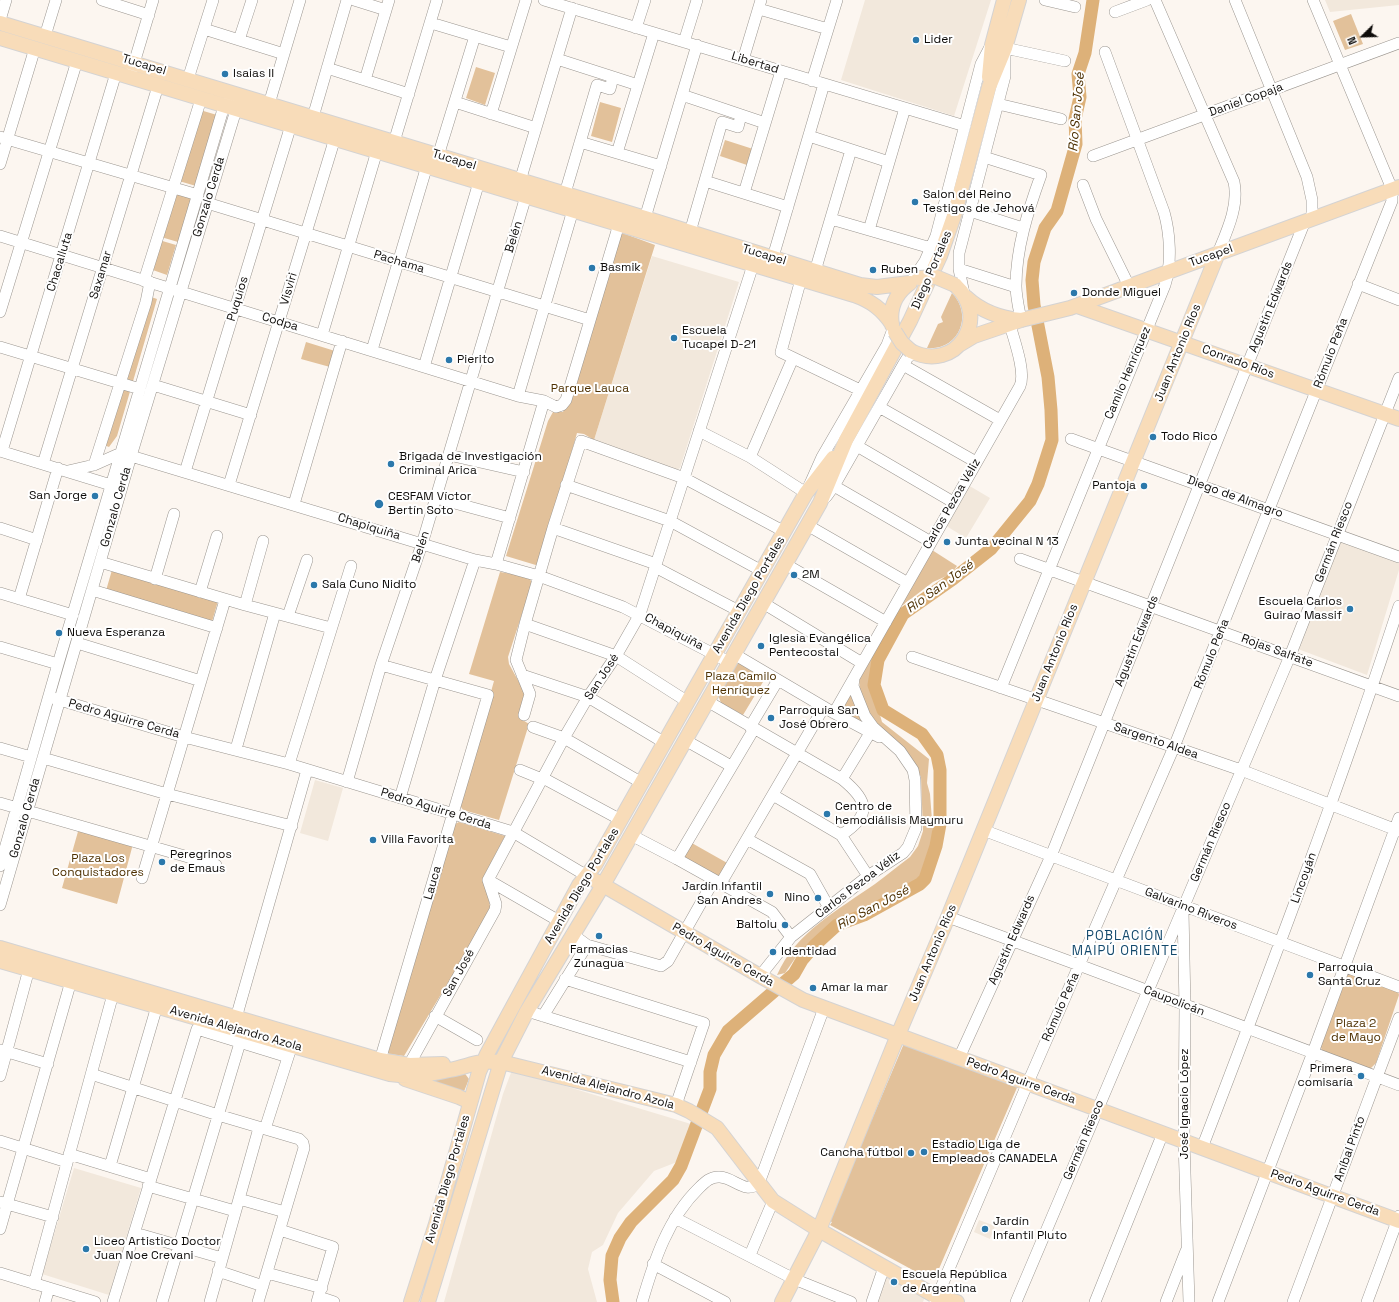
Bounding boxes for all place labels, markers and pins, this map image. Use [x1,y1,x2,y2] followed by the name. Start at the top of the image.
[924,33,953,47] place label: Lider
[911,35,921,45] marker: Lider
[233,67,274,81] place label: Isaias II
[220,69,230,79] marker: Isaias II
[923,188,1035,216] place label: Salon del Reino Testigos de Jehová
[910,197,920,207] marker: Salon del Reino Testigos de Jehová
[600,261,641,275] place label: Basmik
[587,263,597,273] marker: Basmik
[881,263,918,277] place label: Ruben
[868,265,878,275] marker: Ruben
[1082,286,1161,300] place label: Donde Miguel
[1069,288,1079,298] marker: Donde Miguel
[682,324,756,352] place label: Escuela Tucapel D-21
[669,333,679,343] marker: Escuela Tucapel D-21
[457,353,494,367] place label: Pierito
[444,355,454,365] marker: Pierito
[1161,430,1218,444] place label: Todo Rico
[1148,432,1158,442] marker: Todo Rico
[399,450,542,478] place label: Brigada de Investigación Criminal Arica
[386,459,396,469] marker: Brigada de Investigación Criminal Arica
[1092,479,1136,493] place label: Pantoja
[1139,481,1149,491] marker: Pantoja
[29,489,87,503] place label: San Jorge
[388,490,471,518] place label: CESFAM Víctor Bertín Soto
[90,491,100,501] marker: San Jorge
[373,498,385,510] marker: CESFAM Víctor Bertín Soto
[955,535,1059,549] place label: Junta vecinal N 13
[942,537,952,547] marker: Junta vecinal N 13
[802,568,820,582] place label: 2M
[789,570,799,580] marker: 2M
[322,578,416,592] place label: Sala Cuno Nidito
[309,580,319,590] marker: Sala Cuno Nidito
[1259,595,1342,623] place label: Escuela Carlos Guirao Massif
[1345,604,1355,614] marker: Escuela Carlos Guirao Massif
[67,626,165,640] place label: Nueva Esperanza
[54,628,64,638] marker: Nueva Esperanza
[769,632,871,660] place label: Iglesia Evangélica Pentecostal
[756,641,766,651] marker: Iglesia Evangélica Pentecostal
[779,704,859,732] place label: Parroquia San José Obrero
[766,713,776,723] marker: Parroquia San José Obrero
[835,800,963,828] place label: Centro de hemodiálisis Maymuru
[822,809,832,819] marker: Centro de hemodiálisis Maymuru
[381,833,454,847] place label: Villa Favorita
[368,835,378,845] marker: Villa Favorita
[170,848,232,876] place label: Peregrinos de Emaus
[157,857,167,867] marker: Peregrinos de Emaus
[682,880,762,908] place label: Jardín Infantil San Andres
[765,889,775,899] marker: Jardín Infantil San Andres
[784,891,810,905] place label: Nino
[813,893,823,903] marker: Nino
[736,918,777,932] place label: Baltolu
[780,920,790,930] marker: Baltolu
[594,931,604,941] marker: Farmacias Zunagua
[570,943,628,971] place label: Farmacias Zunagua
[781,945,837,959] place label: Identidad
[768,947,778,957] marker: Identidad
[1318,961,1381,989] place label: Parroquia Santa Cruz
[1305,970,1315,980] marker: Parroquia Santa Cruz
[821,981,888,995] place label: Amar la mar
[808,983,818,993] marker: Amar la mar
[1298,1062,1353,1090] place label: Primera comisaría
[1356,1071,1366,1081] marker: Primera comisaría
[932,1138,1058,1166] place label: Estadio Liga de Empleados CANADELA
[820,1146,903,1160] place label: Cancha fútbol
[919,1147,929,1157] marker: Estadio Liga de Empleados CANADELA
[906,1148,916,1158] marker: Cancha fútbol
[993,1215,1067,1243] place label: Jardín Infantil Pluto
[980,1224,990,1234] marker: Jardín Infantil Pluto
[94,1235,221,1263] place label: Liceo Artistico Doctor Juan Noe Crevani
[81,1244,91,1254] marker: Liceo Artistico Doctor Juan Noe Crevani
[902,1268,1007,1296] place label: Escuela República de Argentina
[889,1277,899,1287] marker: Escuela República de Argentina

